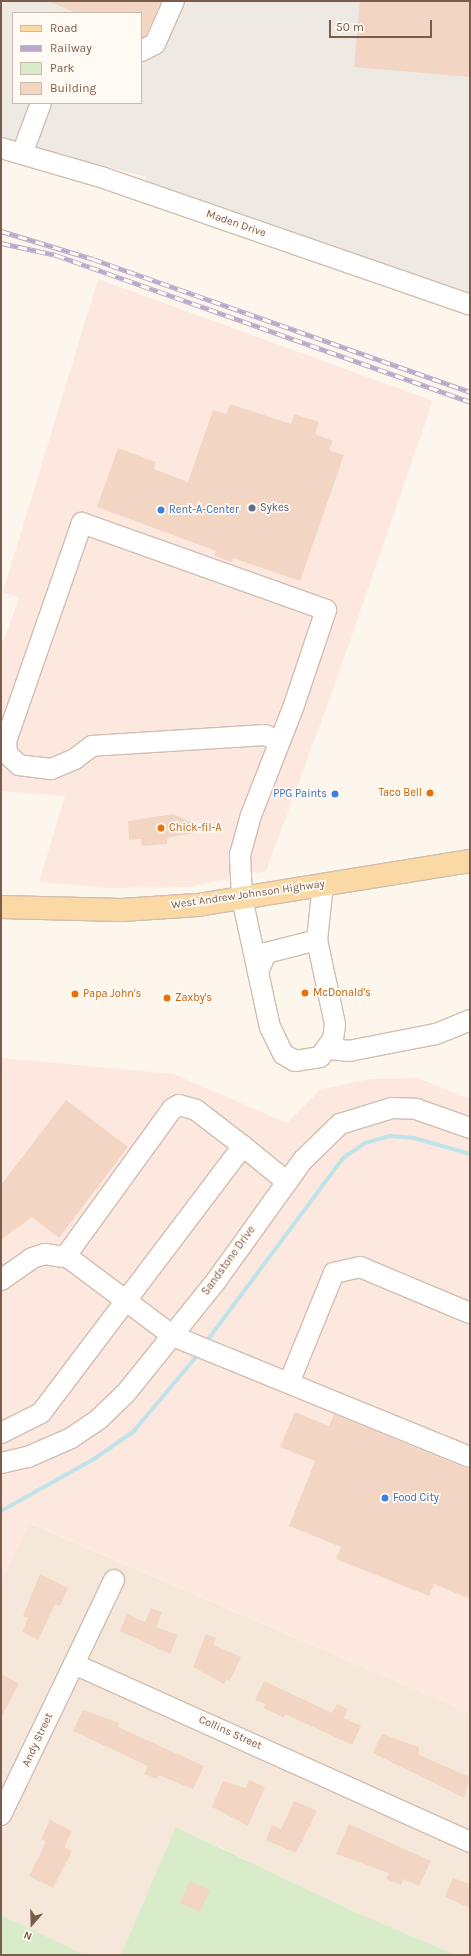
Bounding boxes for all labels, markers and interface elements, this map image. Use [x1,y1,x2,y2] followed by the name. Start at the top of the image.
[12,12,142,104] legend
[331,12,434,38] scale bar
[336,20,364,34] text: 50 m
[50,21,78,35] text: Road
[50,41,92,55] text: Railway
[50,61,74,75] text: Park
[50,81,96,95] text: Building
[204,208,268,240] street label: Maden Drive
[260,501,289,515] place label: Sykes
[169,503,239,517] place label: Rent-A-Center
[247,503,257,513] marker: Sykes
[156,505,166,515] marker: Rent-A-Center
[378,786,422,800] place label: Taco Bell
[273,787,327,801] place label: PPG Paints
[425,788,435,798] marker: Taco Bell
[330,789,340,799] marker: PPG Paints
[169,821,222,835] place label: Chick-fil-A
[156,823,166,833] marker: Chick-fil-A
[170,878,326,912] street label: West Andrew Johnson Highway
[313,986,371,1000] place label: McDonald's
[83,987,141,1001] place label: Papa John's
[300,988,310,998] marker: McDonald's
[70,989,80,999] marker: Papa John's
[175,991,212,1005] place label: Zaxby's
[162,993,172,1003] marker: Zaxby's
[199,1224,259,1298] street label: Sandstone Drive
[393,1491,439,1505] place label: Food City
[380,1493,390,1503] marker: Food City
[20,1711,56,1769] street label: Andy Street
[197,1713,263,1753] street label: Collins Street
[12,1904,52,1944] north arrow
[22,1928,34,1943] text: N

